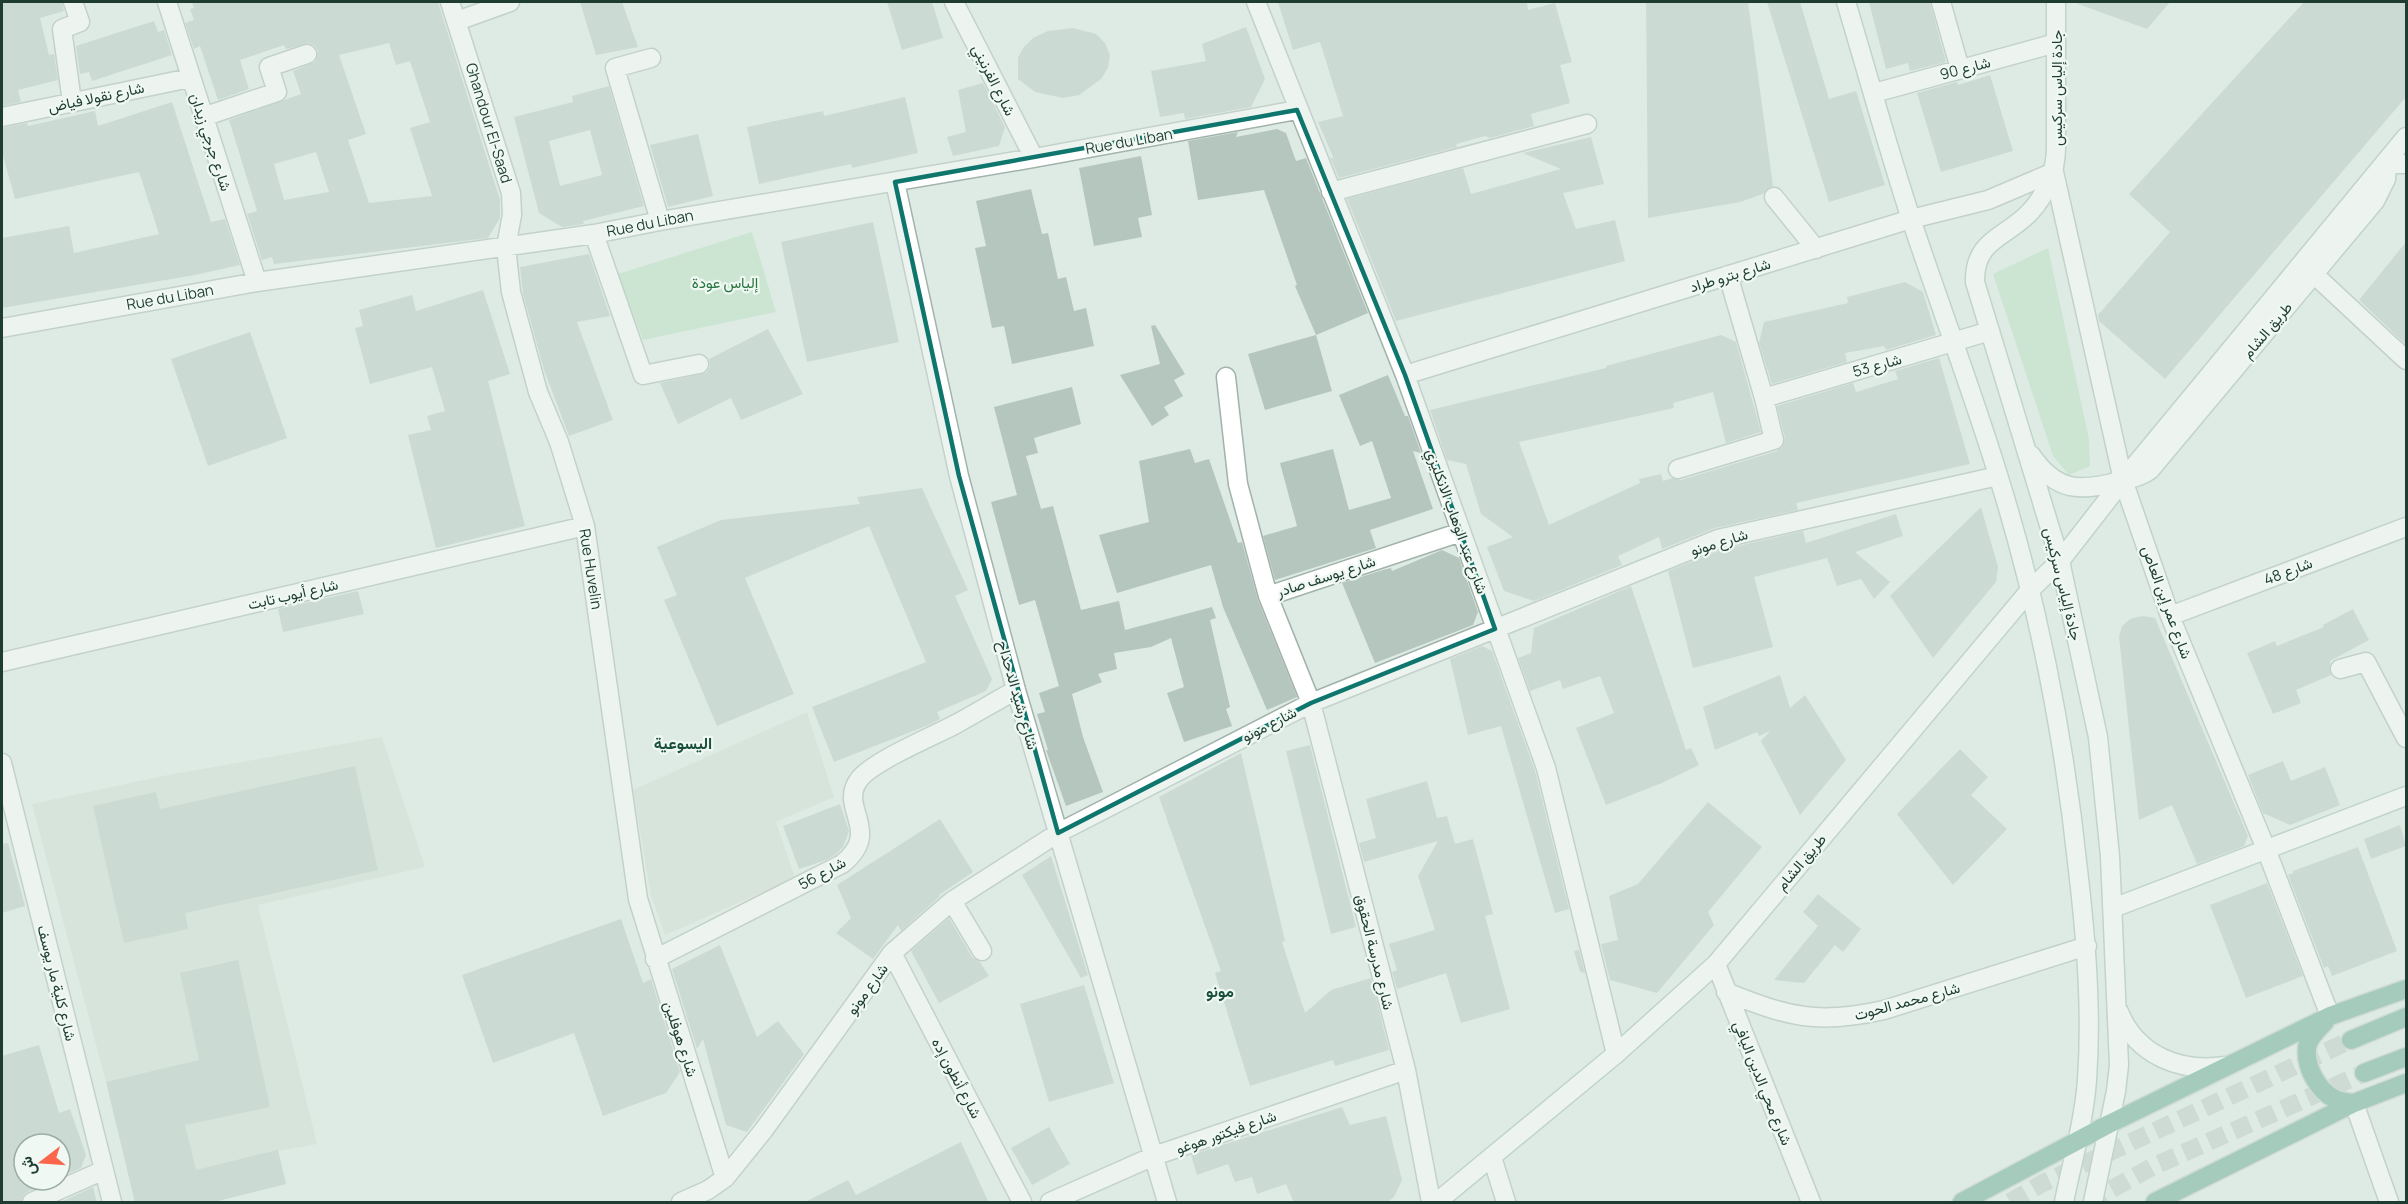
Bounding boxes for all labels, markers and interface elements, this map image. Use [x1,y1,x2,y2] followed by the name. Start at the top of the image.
[2046,30,2067,146] street label: جادة إلياس سركيس
[964,41,1021,121] street label: شارع الفرنيني
[1937,51,1993,86] street label: شارع 90
[461,60,517,186] street label: Ghandour El-Saad
[46,77,147,118] street label: شارع نقولا فياض
[182,90,237,195] street label: شارع جرجي زيدان
[1084,123,1174,159] street label: Rue du Liban
[605,204,695,242] street label: Rue du Liban
[1687,253,1773,298] street label: شارع بترو طراد
[692,272,759,293] park label: إلياس عودة
[125,279,215,315] street label: Rue du Liban
[2237,297,2297,363] street label: طريق الشام
[1850,348,1904,383] street label: شارع 53
[1418,445,1493,598] street label: شارع عبد الوهاب الانكليزي
[1688,523,1751,562] street label: شارع مونو
[2039,525,2087,643] street label: جادة إلياس سركيس
[574,527,608,611] street label: Rue Huvelin
[2136,542,2197,662] street label: شارع عمر إبن العاص
[1273,550,1379,603] street label: شارع يوسف صادر
[2261,552,2316,591] street label: شارع 48
[246,573,341,616] street label: شارع أيوب تابت
[991,638,1044,752] street label: شارع رشيد الدحداح
[1238,701,1301,748] street label: شارع مونو
[654,732,712,754] district label: اليسوعية
[1771,829,1831,895] street label: طريق الشام
[795,851,850,895] street label: شارع 56
[1350,892,1400,1012] street label: شارع مدرسة الحقوق
[31,923,82,1044] street label: شارع كلية مار يوسف
[841,959,894,1020] street label: شارع مونو
[1852,977,1963,1026] street label: شارع محمد الحوت
[1206,980,1234,1002] district label: مونو
[658,998,703,1080] street label: شارع هوفلين
[1726,1018,1798,1150] street label: شارع محي الدين اليافي
[926,1034,987,1123] street label: شارع أنطون إده
[1173,1105,1279,1160] street label: شارع فيكتور هوغو
[12,1132,72,1192] north arrow
[14,1154,41,1179] text: ش

